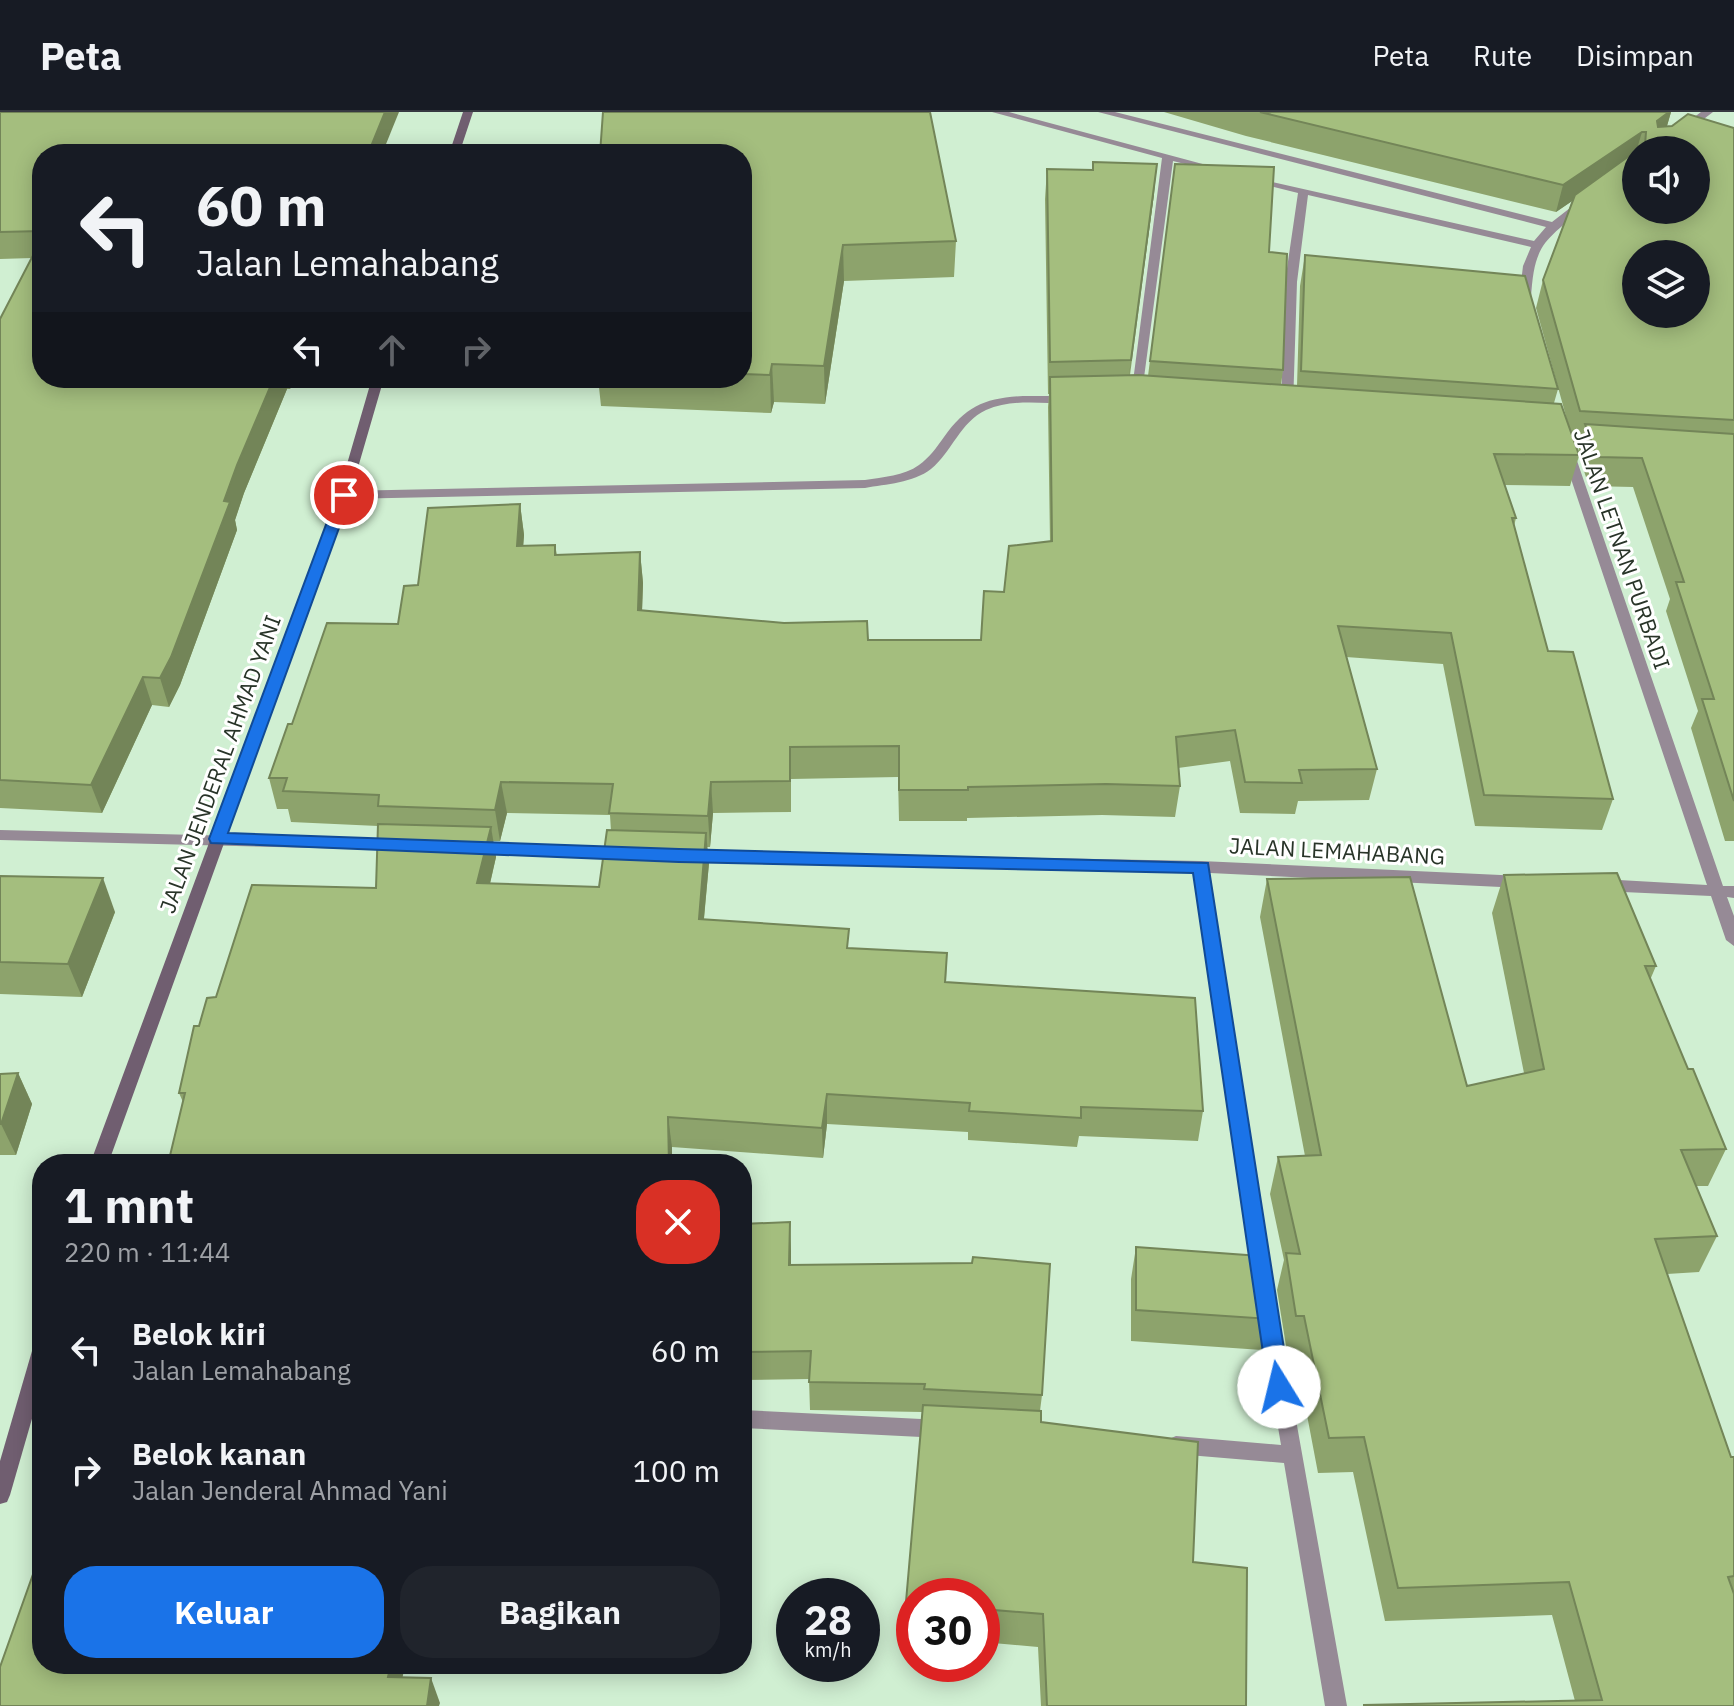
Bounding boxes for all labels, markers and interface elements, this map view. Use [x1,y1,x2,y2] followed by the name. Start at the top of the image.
[40,31,122,80] text: Peta
[1373,37,1429,74] text: Peta
[1473,37,1532,74] text: Rute
[1576,37,1694,74] text: Disimpan
[1622,136,1710,328] map controls
[1622,136,1710,224] button: sound
[196,169,326,241] text: 60 m
[64,176,168,280] icon: left
[196,239,499,286] text: Jalan Lemahabang
[1622,240,1710,328] button: layers
[286,328,330,372] icon: left
[370,328,414,372] icon: ahead
[454,328,498,372] icon: right
[1568,425,1677,673] street label: JALAN LETNAN PURBADI
[310,461,378,529] pin
[322,473,366,517] icon: arrive
[152,611,287,917] street label: JALAN JENDERAL AHMAD YANI
[1228,830,1446,871] street label: JALAN LEMAHABANG
[64,1174,194,1236] text: 1 mnt
[636,1180,720,1264] button: close
[64,1235,230,1269] text: 220 m · 11:44
[132,1314,266,1353] text: Belok kiri
[64,1328,108,1372] icon: left
[651,1331,720,1370] text: 60 m
[1237,1345,1321,1429] position arrow
[132,1353,351,1387] text: Jalan Lemahabang
[132,1434,306,1473] text: Belok kanan
[64,1448,108,1492] icon: right
[633,1451,720,1490] text: 100 m
[132,1473,448,1507] text: Jalan Jenderal Ahmad Yani
[64,1566,384,1658] button: Keluar
[400,1566,720,1658] button: Bagikan
[896,1578,1000,1682] speed limit sign: 30
[804,1594,852,1646] text: 28
[804,1636,852,1663] text: km/h

